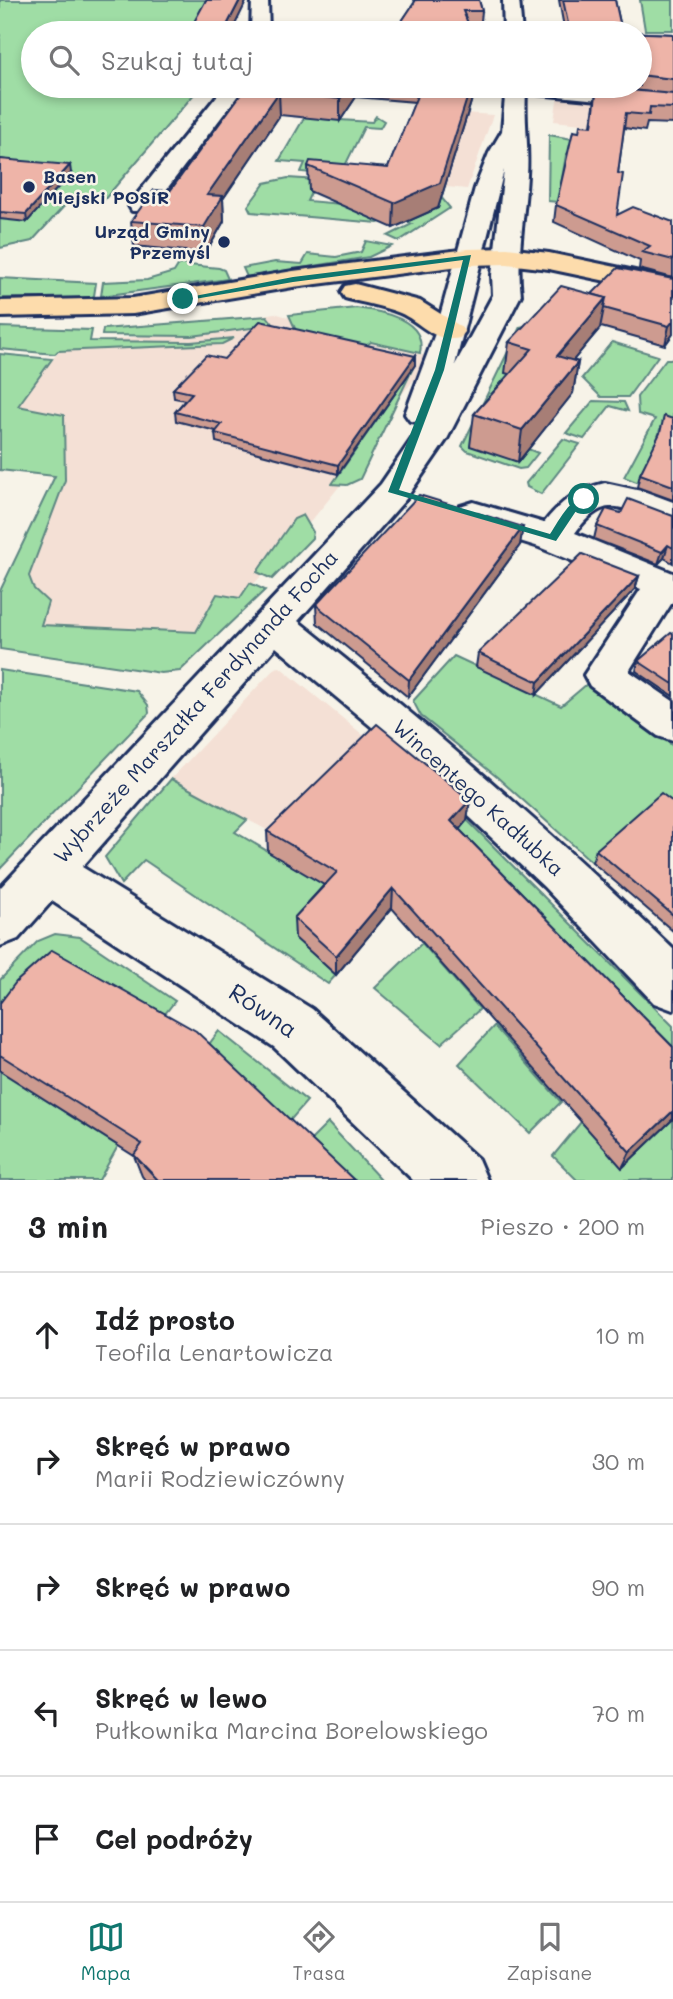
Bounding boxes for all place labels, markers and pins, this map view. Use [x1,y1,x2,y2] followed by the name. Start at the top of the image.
[43,164,169,209] place label: Basen Miejski POSiR
[21,179,37,195] marker: Basen Miejski POSiR
[95,219,210,264] place label: Urząd Gminy Przemyśl
[216,234,232,250] marker: Urząd Gminy Przemyśl

